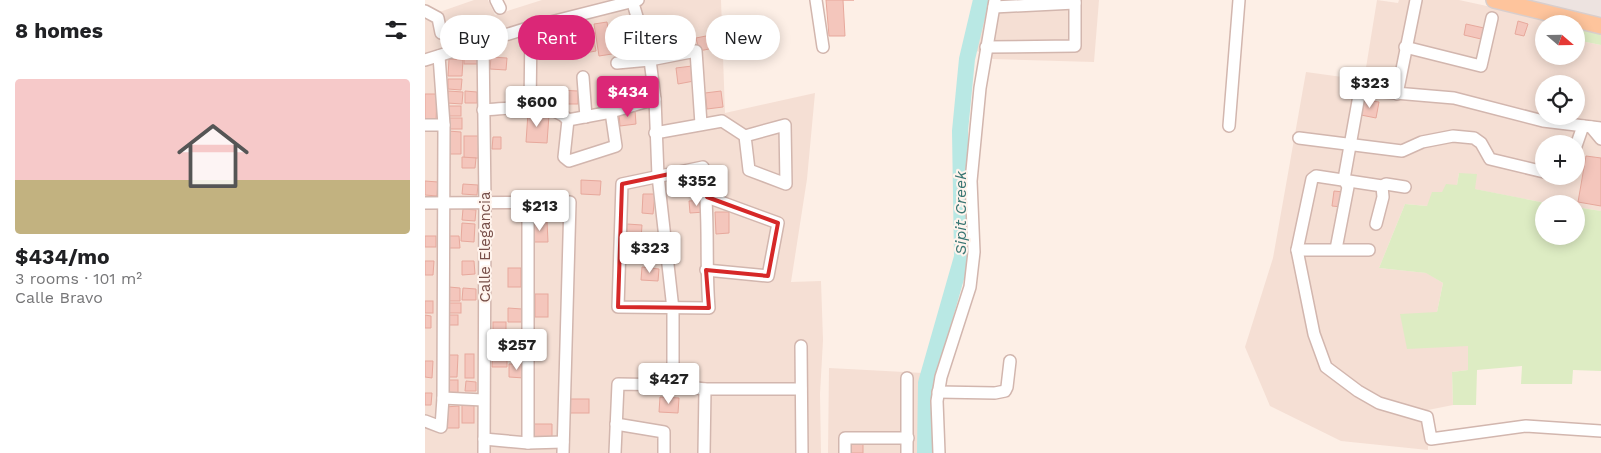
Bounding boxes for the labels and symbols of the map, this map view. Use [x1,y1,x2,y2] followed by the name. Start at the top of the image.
[1535,15,1585,65] north arrow
[1340,66,1400,109] pin: $323
[598,76,658,118] pin: $434
[507,86,567,128] pin: $600
[667,164,727,207] pin: $352
[951,170,970,255] water label: Sipit Creek
[510,190,570,232] pin: $213
[476,191,494,303] street label: Calle Elegancia
[620,232,680,274] pin: $323
[487,328,547,371] pin: $257
[639,362,699,405] pin: $427

